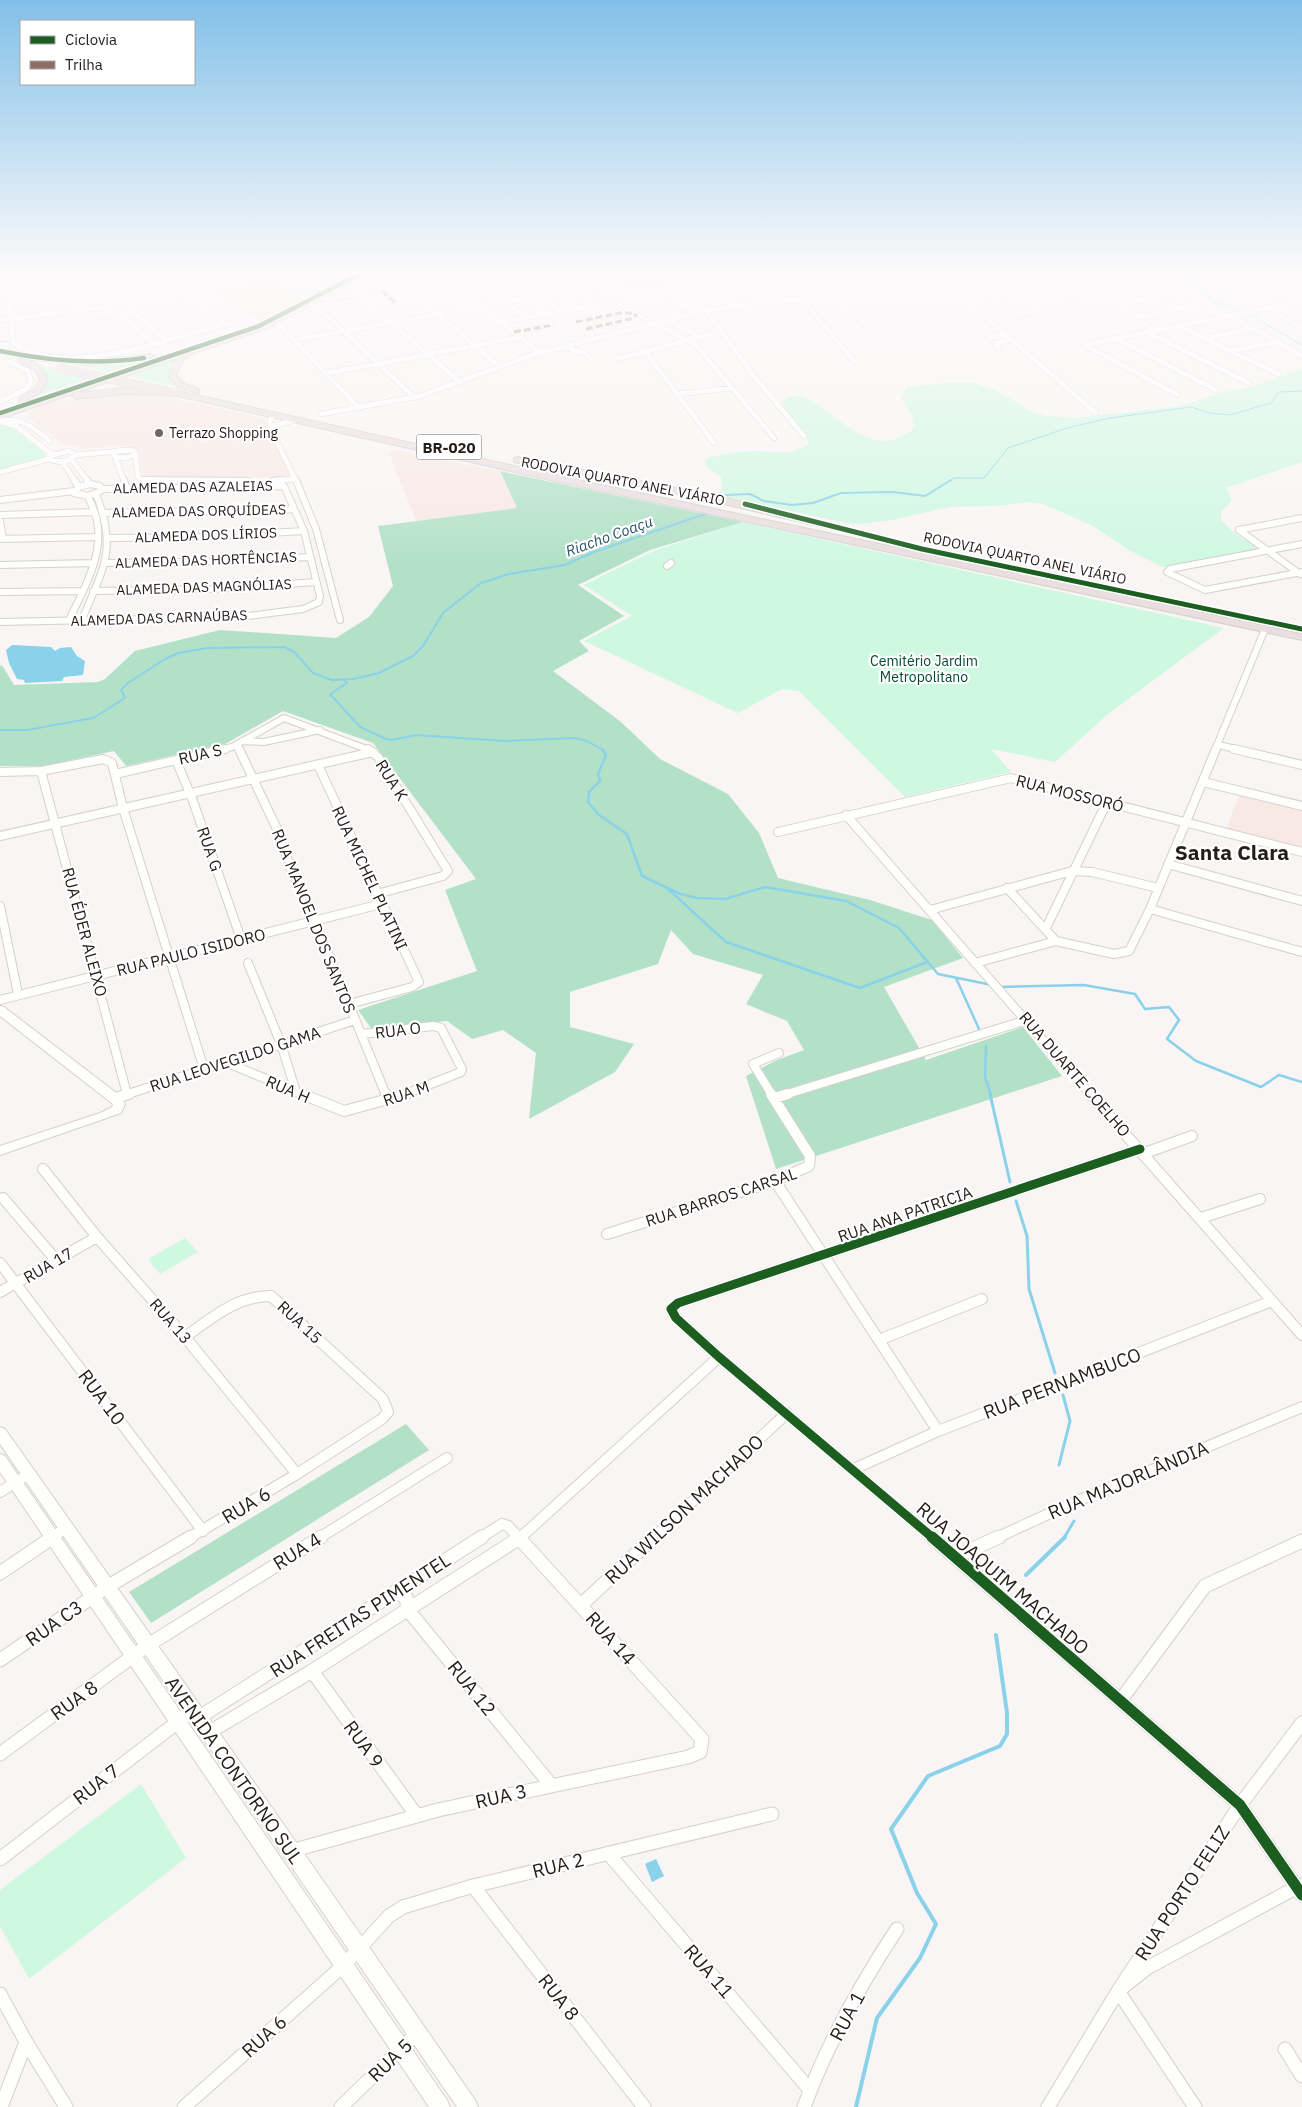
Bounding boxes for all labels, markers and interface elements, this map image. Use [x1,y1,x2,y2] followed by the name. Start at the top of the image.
[20,20,195,85] legend
[65,30,117,49] text: Ciclovia
[65,55,103,74] text: Trilha
[169,424,279,442] place label: Terrazo Shopping
[153,427,165,439] marker: Terrazo Shopping
[416,434,482,460] road number: BR-020
[520,451,727,510] street label: RODOVIA QUARTO ANEL VIÁRIO
[113,477,273,497] street label: ALAMEDA DAS AZALEIAS
[112,499,286,522] street label: ALAMEDA DAS ORQUÍDEAS
[563,511,655,561] water label: Riacho Coaçu
[135,523,277,546] street label: ALAMEDA DOS LÍRIOS
[922,527,1128,588] street label: RODOVIA QUARTO ANEL VIÁRIO
[115,548,297,572] street label: ALAMEDA DAS HORTÊNCIAS
[116,574,292,599] street label: ALAMEDA DAS MAGNÓLIAS
[70,605,248,630] street label: ALAMEDA DAS CARNAÚBAS
[870,652,978,686] park label: Cemitério Jardim Metropolitano
[176,739,224,769] street label: RUA S
[372,756,412,804] street label: RUA K
[1014,769,1126,816] street label: RUA MOSSORÓ
[328,803,412,953] street label: RUA MICHEL PLATINI
[193,824,227,874] street label: RUA G
[268,826,360,1016] street label: RUA MANOEL DOS SANTOS
[1175,838,1289,866] district label: Santa Clara
[58,865,113,999] street label: RUA ÉDER ALEIXO
[114,924,268,980] street label: RUA PAULO ISIDORO
[1015,1007,1135,1141] street label: RUA DUARTE COELHO
[374,1017,422,1043] street label: RUA O
[147,1022,323,1096] street label: RUA LEOVEGILDO GAMA
[263,1071,313,1107] street label: RUA H
[380,1076,432,1110] street label: RUA M
[643,1163,799,1231] street label: RUA BARROS CARSAL
[835,1182,975,1246] street label: RUA ANA PATRICIA
[20,1243,76,1287] street label: RUA 17
[146,1294,196,1348] street label: RUA 13
[273,1296,327,1348] street label: RUA 15
[980,1342,1144,1424] street label: RUA PERNAMBUCO
[73,1364,131,1430] street label: RUA 10
[600,1429,768,1589] street label: RUA WILSON MACHADO
[1044,1435,1212,1525] street label: RUA MAJORLÂNDIA
[217,1481,275,1529] street label: RUA 6
[912,1497,1094,1659] street label: RUA JOAQUIM MACHADO
[268,1527,326,1575] street label: RUA 4
[265,1548,455,1682] street label: RUA FREITAS PIMENTEL
[21,1595,87,1651] street label: RUA C3
[581,1606,641,1670] street label: RUA 14
[443,1656,501,1720] street label: RUA 12
[160,1672,308,1868] street label: AVENIDA CONTORNO SUL
[46,1675,102,1725] street label: RUA 8
[339,1716,389,1772] street label: RUA 9
[68,1758,124,1810] street label: RUA 7
[473,1778,529,1814] street label: RUA 3
[1129,1821,1235,1965] street label: RUA PORTO FELIZ
[530,1847,586,1883] street label: RUA 2
[679,1939,739,2003] street label: RUA 11
[533,1969,585,2025] street label: RUA 8
[824,1987,870,2045] street label: RUA 1
[236,2009,292,2063] street label: RUA 6
[363,2033,417,2087] street label: RUA 5

